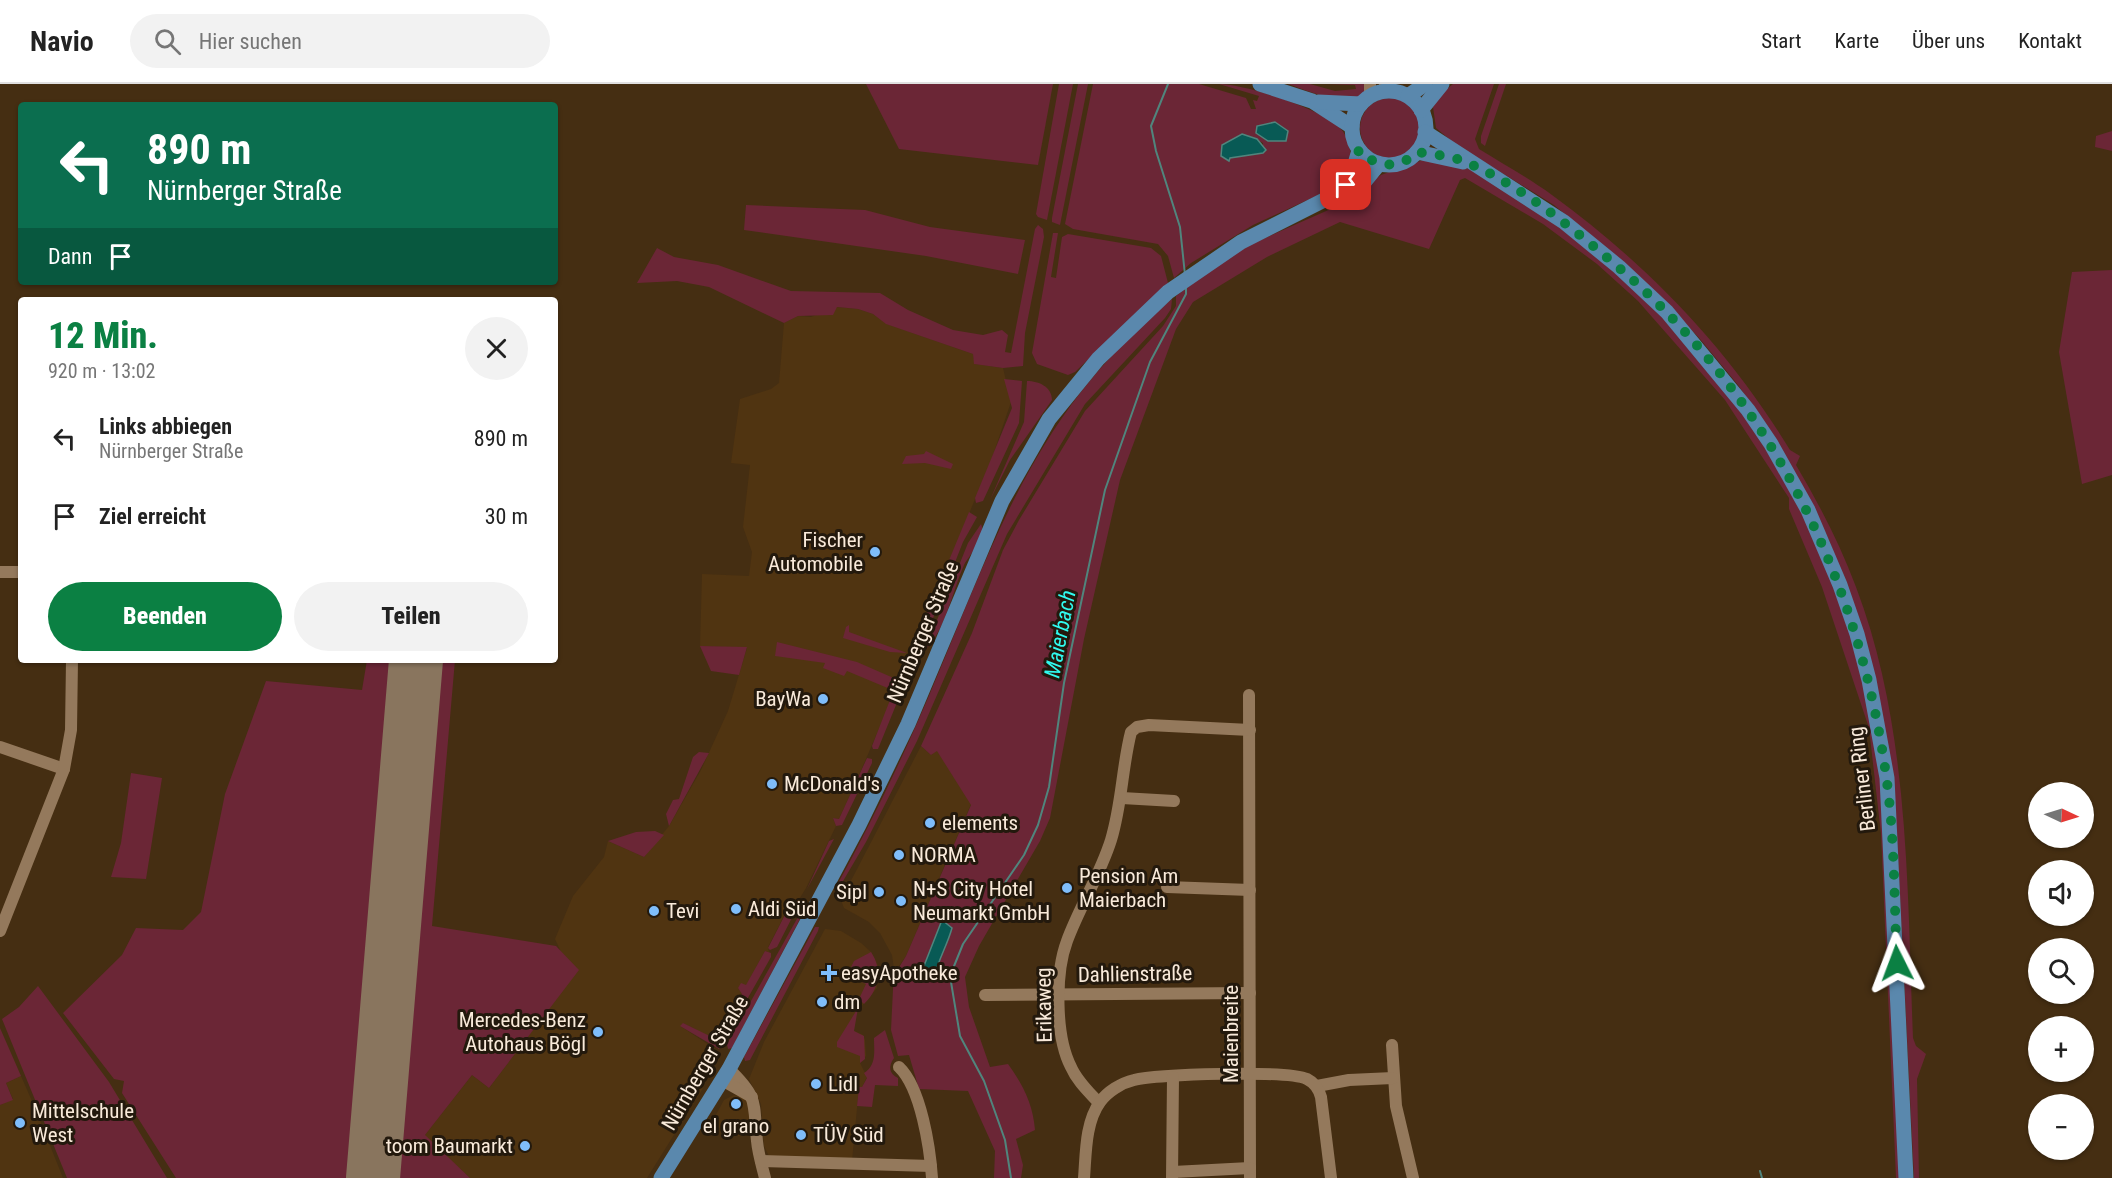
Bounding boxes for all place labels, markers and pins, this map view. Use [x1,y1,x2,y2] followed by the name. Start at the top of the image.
[1320,159,1371,210] pin
[768,528,863,576] place label: Fischer Automobile
[868,545,882,559] marker: Fischer Automobile
[755,687,811,711] place label: BayWa
[816,692,830,706] marker: BayWa
[784,772,880,796] place label: McDonald's
[765,777,779,791] marker: McDonald's
[942,811,1018,835] place label: elements
[923,816,937,830] marker: elements
[911,843,976,867] place label: NORMA
[892,848,906,862] marker: NORMA
[1079,864,1178,912] place label: Pension Am Maierbach
[913,877,1050,925] place label: N+S City Hotel Neumarkt GmbH
[836,880,867,904] place label: Sipl
[1060,881,1074,895] marker: Pension Am Maierbach
[872,885,886,899] marker: Sipl
[894,894,908,908] marker: N+S City Hotel Neumarkt GmbH
[748,897,816,921] place label: Aldi Süd
[666,899,699,923] place label: Tevi
[729,902,743,916] marker: Aldi Süd
[647,904,661,918] marker: Tevi
[841,961,958,985] place label: easyApotheke
[822,966,836,980] marker: easyApotheke
[834,990,860,1014] place label: dm
[815,995,829,1009] marker: dm
[459,1008,586,1056] place label: Mercedes-Benz Autohaus Bögl
[591,1025,605,1039] marker: Mercedes-Benz Autohaus Bögl
[828,1072,858,1096] place label: Lidl
[809,1077,823,1091] marker: Lidl
[729,1097,743,1111] marker: el grano
[32,1099,134,1147] place label: Mittelschule West
[703,1114,769,1138] place label: el grano
[13,1116,27,1130] marker: Mittelschule West
[813,1123,884,1147] place label: TÜV Süd
[794,1128,808,1142] marker: TÜV Süd
[386,1134,513,1158] place label: toom Baumarkt
[518,1139,532,1153] marker: toom Baumarkt

